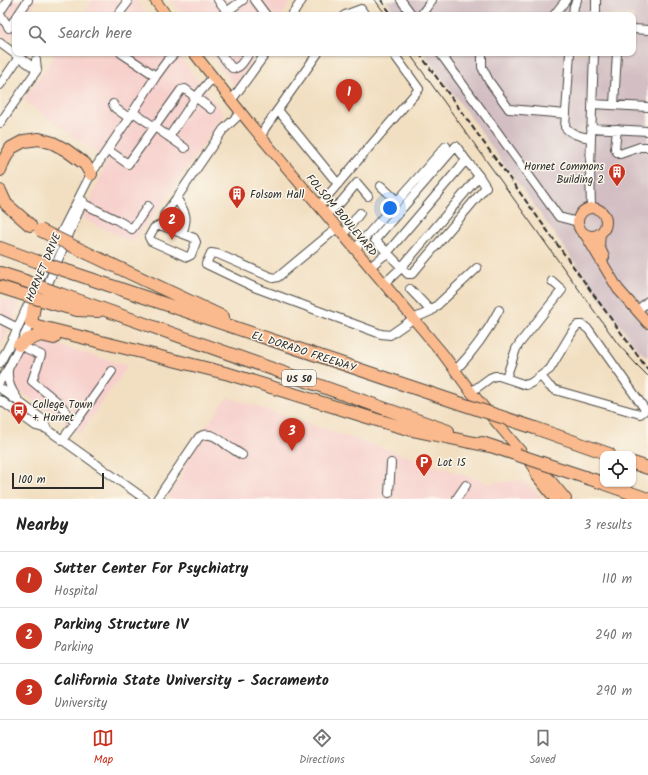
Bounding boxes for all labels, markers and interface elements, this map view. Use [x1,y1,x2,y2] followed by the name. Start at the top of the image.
[12,12,636,56] search box
[58,22,132,46] text: Search here
[26,23,48,45] icon: search
[336,79,362,112] pin: 1
[524,158,604,189] place label: Hornet Commons Building 2
[607,162,627,187] building icon: Hornet Commons Building 2
[301,170,381,261] street label: FOLSOM BOULEVARD
[227,184,247,209] building icon: Folsom Hall
[250,186,304,204] place label: Folsom Hall
[380,198,400,218] your location
[159,207,185,240] pin: 2
[21,229,67,305] street label: HORNET DRIVE
[249,327,359,378] street label: EL DORADO FREEWAY
[282,370,316,386] road number: US 50
[32,396,93,427] place label: College Town + Hornet
[9,400,29,425] bus stop icon: College Town + Hornet
[279,418,305,451] pin: 3
[600,451,636,487] map controls
[600,451,636,487] button: locate
[414,452,434,477] parking icon: Lot 15
[437,454,467,472] place label: Lot 15
[12,471,104,490] scale bar
[18,471,46,489] text: 100 m
[16,512,68,539] text: Nearby
[584,515,632,536] text: 3 results
[54,557,248,581] text: Sutter Center For Psychiatry
[27,569,31,590] text: 1
[602,569,632,590] text: 110 m
[54,581,98,602] text: Hospital
[54,613,188,637] text: Parking Structure IV
[25,625,33,646] text: 2
[595,625,632,646] text: 240 m
[54,637,94,658] text: Parking
[54,669,329,693] text: California State University - Sacramento
[25,681,33,702] text: 3
[596,681,632,702] text: 290 m
[54,693,107,714] text: University
[92,727,114,769] tab: Map
[299,727,345,769] tab: Directions
[530,727,556,769] tab: Saved

